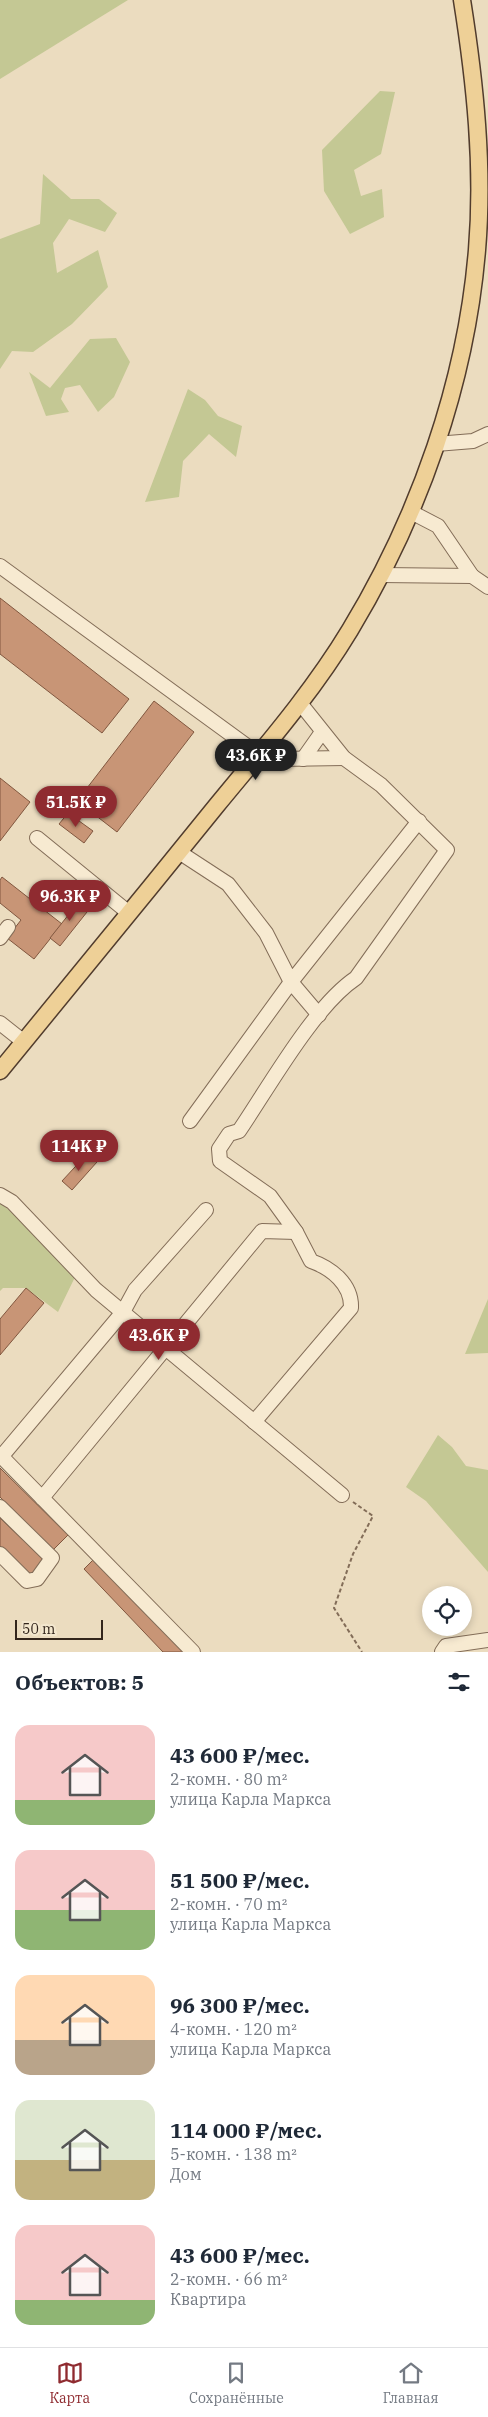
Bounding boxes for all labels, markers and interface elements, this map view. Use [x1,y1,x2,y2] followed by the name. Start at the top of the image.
[210,738,302,781] pin: 43.6K ₽
[226,745,286,765] text: 43.6K ₽
[30,786,122,828] pin: 51.5K ₽
[46,792,106,812] text: 51.5K ₽
[24,880,116,922] pin: 96.3K ₽
[40,886,100,906] text: 96.3K ₽
[38,1130,120,1172] pin: 114K ₽
[51,1136,107,1156] text: 114K ₽
[113,1318,205,1361] pin: 43.6K ₽
[129,1325,189,1345] text: 43.6K ₽
[422,1586,472,1636] map controls
[422,1586,472,1636] button: locate
[15,1617,102,1640] scale bar
[22,1620,55,1638] text: 50 m
[15,1668,144,1696] text: Объектов: 5
[445,1668,473,1696] icon: filters
[170,1741,310,1769] text: 43 600 ₽/мес.
[55,1745,115,1805] icon: home
[170,1769,287,1789] text: 2-комн. · 80 m²
[170,1789,331,1809] text: улица Карла Маркса
[170,1866,310,1894] text: 51 500 ₽/мес.
[55,1870,115,1930] icon: home
[170,1894,287,1914] text: 2-комн. · 70 m²
[170,1914,331,1934] text: улица Карла Маркса
[170,1991,310,2019] text: 96 300 ₽/мес.
[55,1995,115,2055] icon: home
[170,2019,297,2039] text: 4-комн. · 120 m²
[170,2039,331,2059] text: улица Карла Маркса
[170,2116,322,2144] text: 114 000 ₽/мес.
[55,2120,115,2180] icon: home
[170,2144,297,2164] text: 5-комн. · 138 m²
[170,2164,202,2184] text: Дом
[170,2241,310,2269] text: 43 600 ₽/мес.
[55,2245,115,2305] icon: home
[170,2269,287,2289] text: 2-комн. · 66 m²
[170,2289,246,2309] text: Квартира
[49,2359,90,2407] tab: Карта
[189,2359,284,2407] tab: Сохранённые
[383,2359,439,2407] tab: Главная

